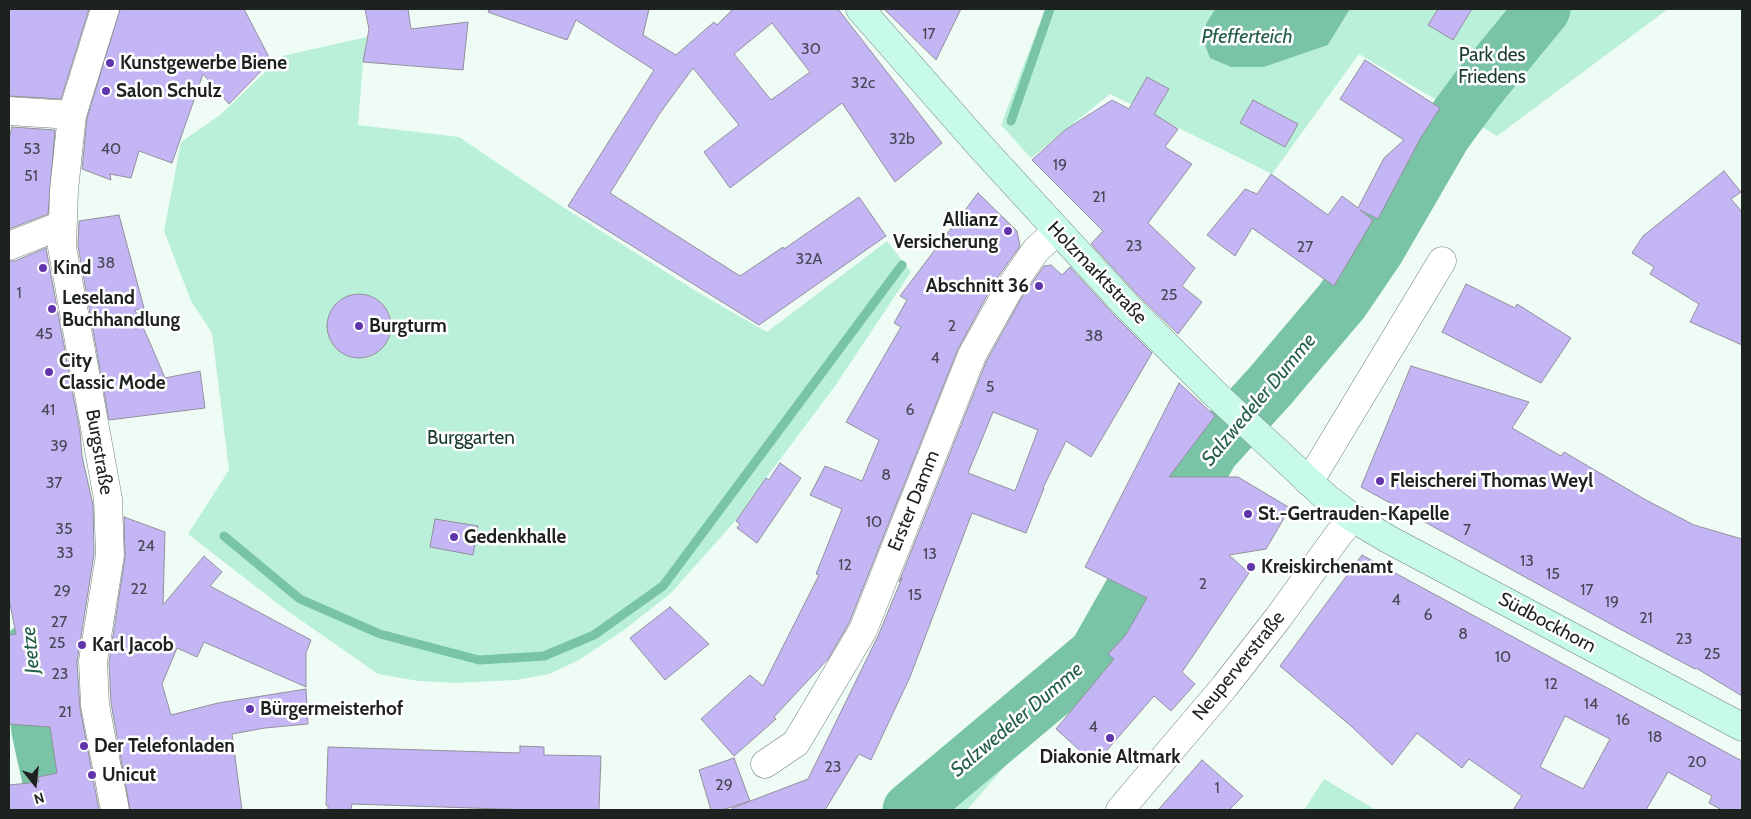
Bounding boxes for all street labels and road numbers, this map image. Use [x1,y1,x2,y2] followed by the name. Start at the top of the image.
[1042,217,1152,329] street label: Holzmarktstraße
[80,407,118,497] street label: Burgstraße
[883,447,945,555] street label: Erster Damm
[1494,588,1600,658] street label: Südbockhorn
[1188,607,1290,725] street label: Neuperverstraße

